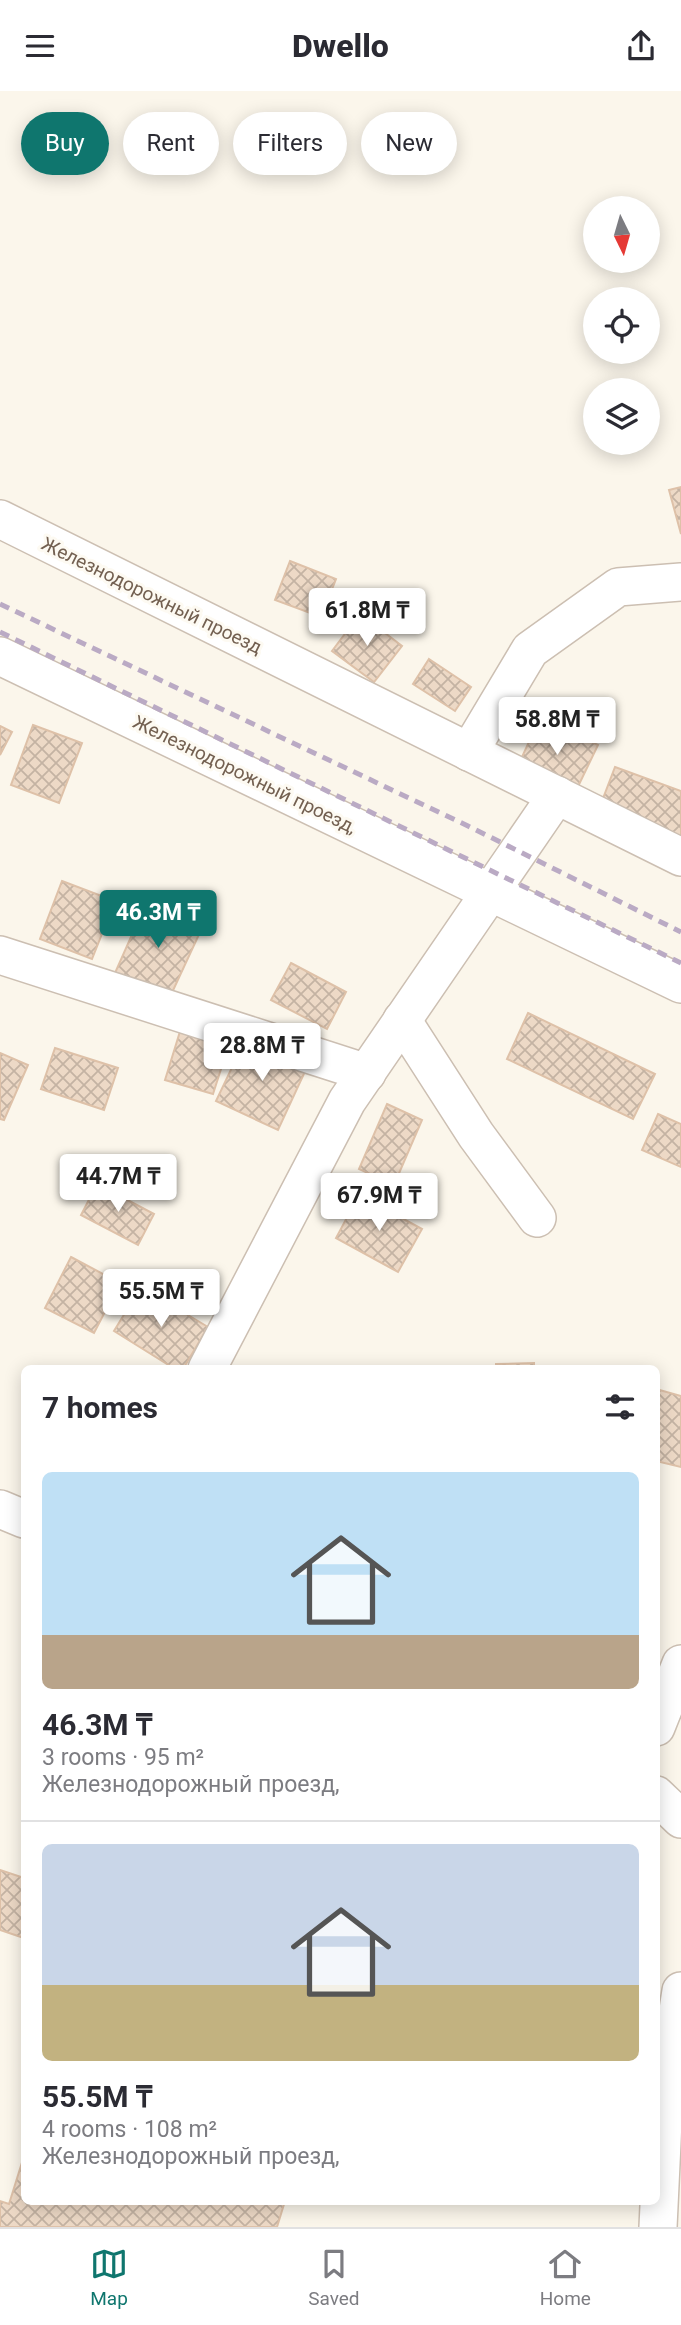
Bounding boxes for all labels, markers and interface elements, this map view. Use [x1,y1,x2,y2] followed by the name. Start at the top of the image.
[21,27,59,65] icon: menu
[292,27,389,65] text: Dwello
[622,27,660,65] icon: share
[21,112,109,175] chip: Buy
[123,112,219,175] chip: Rent
[233,112,347,175] chip: Filters
[361,112,457,175] chip: New
[583,196,660,273] north arrow
[583,196,660,455] map controls
[583,287,660,364] button: locate
[583,378,660,455] button: layers
[38,532,266,659] street label: Железнодорожный проезд
[302,589,432,648] pin: 61.8M ₸
[325,597,409,624] text: 61.8M ₸
[492,697,622,757] pin: 58.8M ₸
[515,706,599,733] text: 58.8M ₸
[129,710,360,839] street label: Железнодорожный проезд,
[93,891,223,950] pin: 46.3M ₸
[116,899,200,926] text: 46.3M ₸
[197,1023,327,1083] pin: 28.8M ₸
[220,1032,304,1059] text: 28.8M ₸
[53,1155,183,1214] pin: 44.7M ₸
[76,1163,160,1190] text: 44.7M ₸
[314,1173,444,1233] pin: 67.9M ₸
[337,1182,421,1209] text: 67.9M ₸
[96,1269,226,1329] pin: 55.5M ₸
[119,1278,203,1305] text: 55.5M ₸
[601,1388,639,1426] icon: filters
[42,1390,158,1425] text: 7 homes
[278,1517,404,1643] icon: home
[42,1707,152,1742] text: 46.3M ₸
[42,1744,204,1771] text: 3 rooms · 95 m²
[42,1771,340,1798] text: Железнодорожный проезд,
[278,1889,404,2015] icon: home
[42,2079,152,2114] text: 55.5M ₸
[42,2116,217,2143] text: 4 rooms · 108 m²
[42,2143,340,2170] text: Железнодорожный проезд,
[90,2245,128,2310] tab: Map
[308,2245,360,2310] tab: Saved
[540,2245,591,2310] tab: Home

